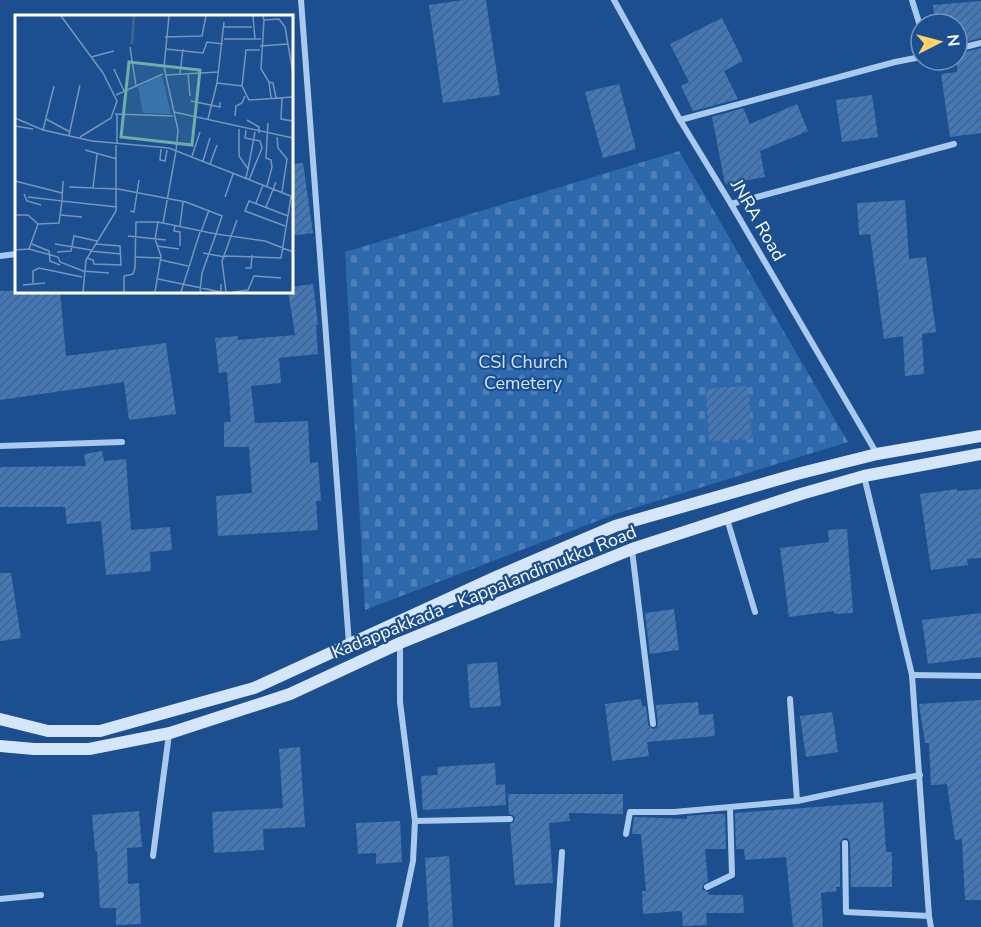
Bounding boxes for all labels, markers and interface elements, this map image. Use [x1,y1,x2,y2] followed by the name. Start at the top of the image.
[909,12,969,72] north arrow
[15,15,292,292] inset map
[941,33,964,48] text: N
[724,174,791,265] street label: JNRA Road
[478,350,568,395] park label: CSI Church Cemetery
[328,520,640,664] street label: Kadappakkada - Kappalandimukku Road

